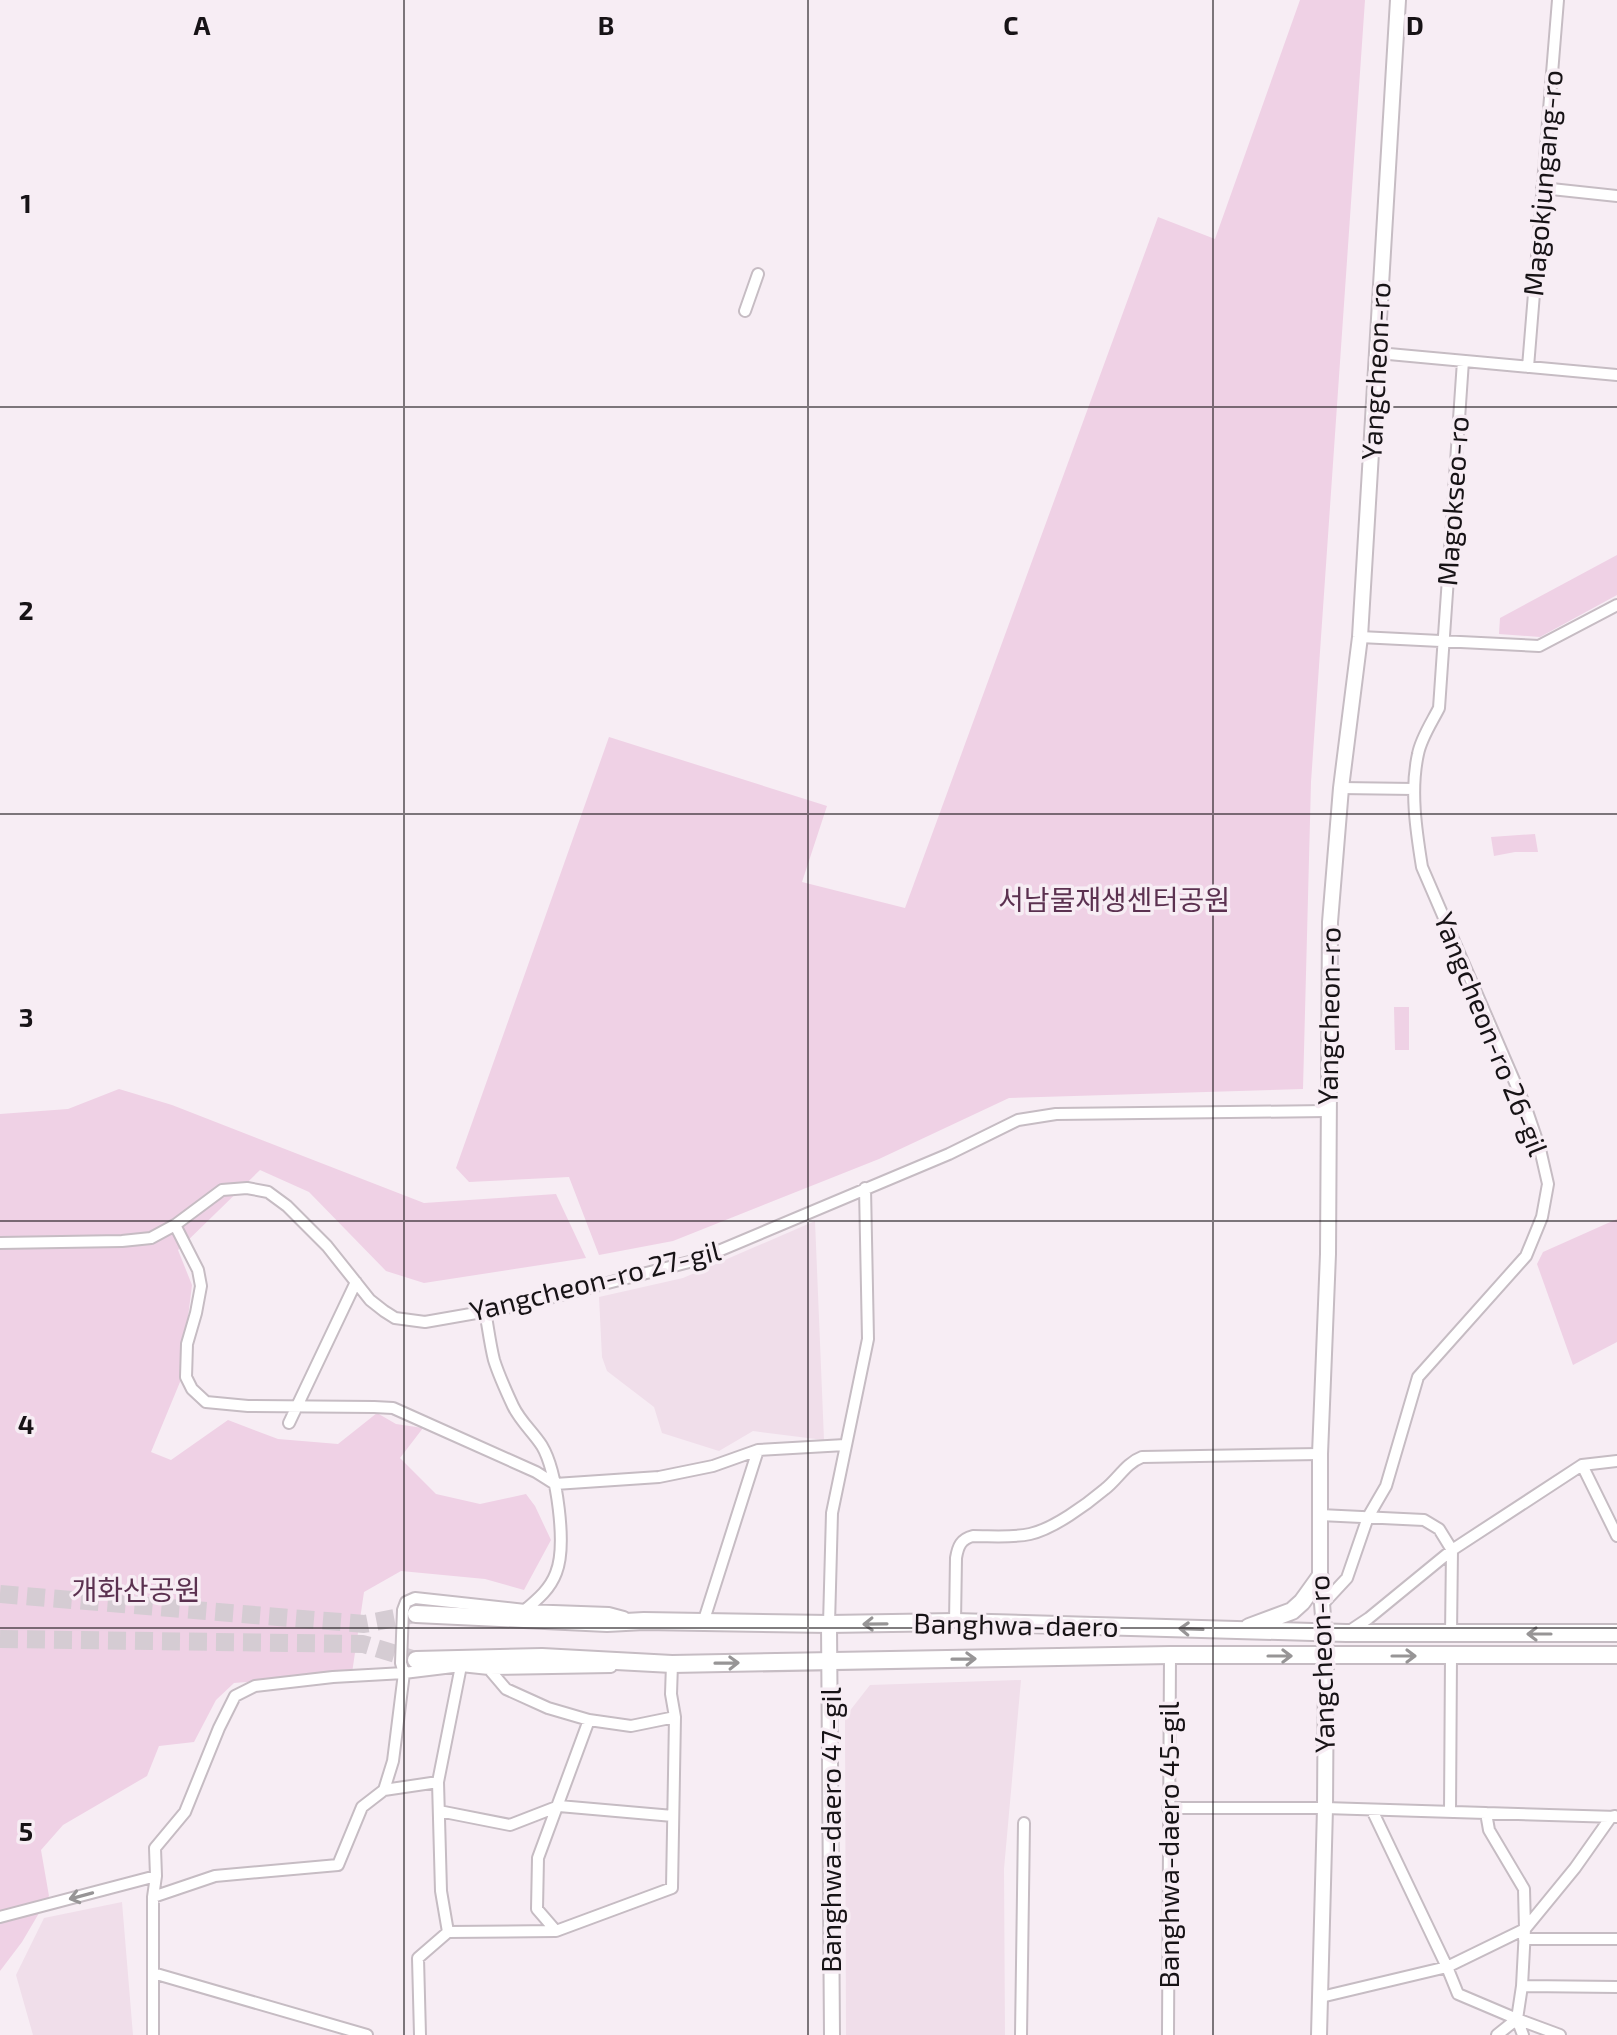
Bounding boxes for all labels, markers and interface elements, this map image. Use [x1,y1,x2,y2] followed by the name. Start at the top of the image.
[194,9,211,40] text: A
[598,9,614,40] text: B
[1003,9,1019,40] text: C
[1406,9,1424,40] text: D
[1515,68,1569,297] street label: Magokjungang-ro
[20,187,32,218] text: 1
[1353,281,1397,461] street label: Yangcheon-ro
[1429,415,1475,587] street label: Magokseo-ro
[18,594,34,625] text: 2
[998,882,1230,916] park label: 서남물재생센터공원
[1428,907,1557,1161] street label: Yangcheon-ro 26-gil
[1309,927,1347,1105] street label: Yangcheon-ro
[19,1001,33,1032] text: 3
[466,1232,724,1328] street label: Yangcheon-ro 27-gil
[18,1408,34,1439] text: 4
[72,1572,200,1606] park label: 개화산공원
[1301,1574,1341,1754] street label: Yangcheon-ro
[913,1605,1119,1643] street label: Banghwa-daero
[862,1616,889,1631] one-way arrow
[1178,1622,1205,1637] one-way arrow
[1526,1626,1553,1642] one-way arrow
[1266,1648,1293,1663] one-way arrow
[1390,1648,1417,1664] one-way arrow
[950,1651,977,1667] one-way arrow
[713,1655,740,1671] one-way arrow
[813,1686,847,1973] street label: Banghwa-daero 47-gil
[1151,1701,1185,1988] street label: Banghwa-daero 45-gil
[19,1815,33,1846] text: 5
[68,1889,94,1904] one-way arrow

